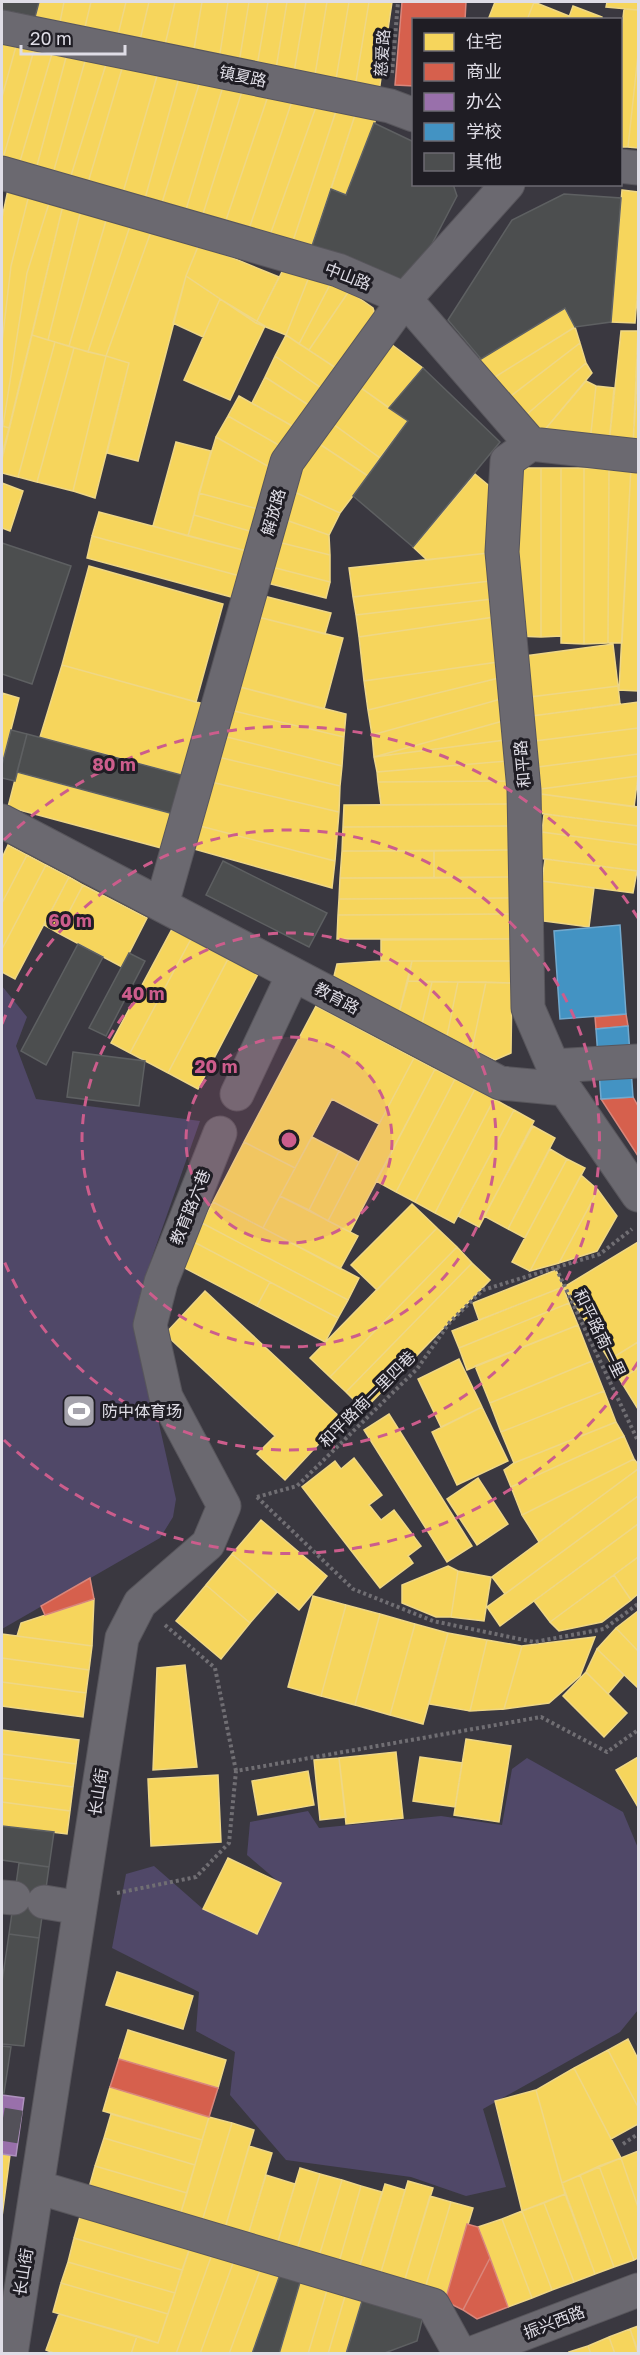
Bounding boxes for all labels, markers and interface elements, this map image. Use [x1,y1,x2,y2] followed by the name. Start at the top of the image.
[21,18,124,56] scale bar
[412,18,622,186] legend
[30,27,72,49] text: 20 m
[370,28,394,78] street label: 慈爱路
[466,30,502,52] text: 住宅
[466,60,502,82] text: 商业
[217,61,269,91] street label: 镇夏路
[466,90,502,112] text: 办公
[466,120,502,142] text: 学校
[466,150,502,172] text: 其他
[322,258,374,294] street label: 中山路
[257,486,289,538] street label: 解放路
[510,739,534,789] street label: 和平路
[92,753,136,775] text: 80 m
[48,909,92,931] text: 60 m
[311,978,363,1018] street label: 教育路
[121,982,165,1004] text: 40 m
[195,1055,237,1077] text: 20 m
[279,1130,299,1150] centre of rings
[166,1166,214,1248] street label: 教育路六巷
[570,1285,630,1381] street label: 和平路南一里
[315,1347,419,1451] street label: 和平路南一里四巷
[61,1393,97,1429] sports icon: 防中体育场
[102,1401,182,1421] place label: 防中体育场
[84,1767,112,1817] street label: 长山街
[9,2247,37,2297] street label: 长山街
[521,2301,587,2343] street label: 振兴西路

